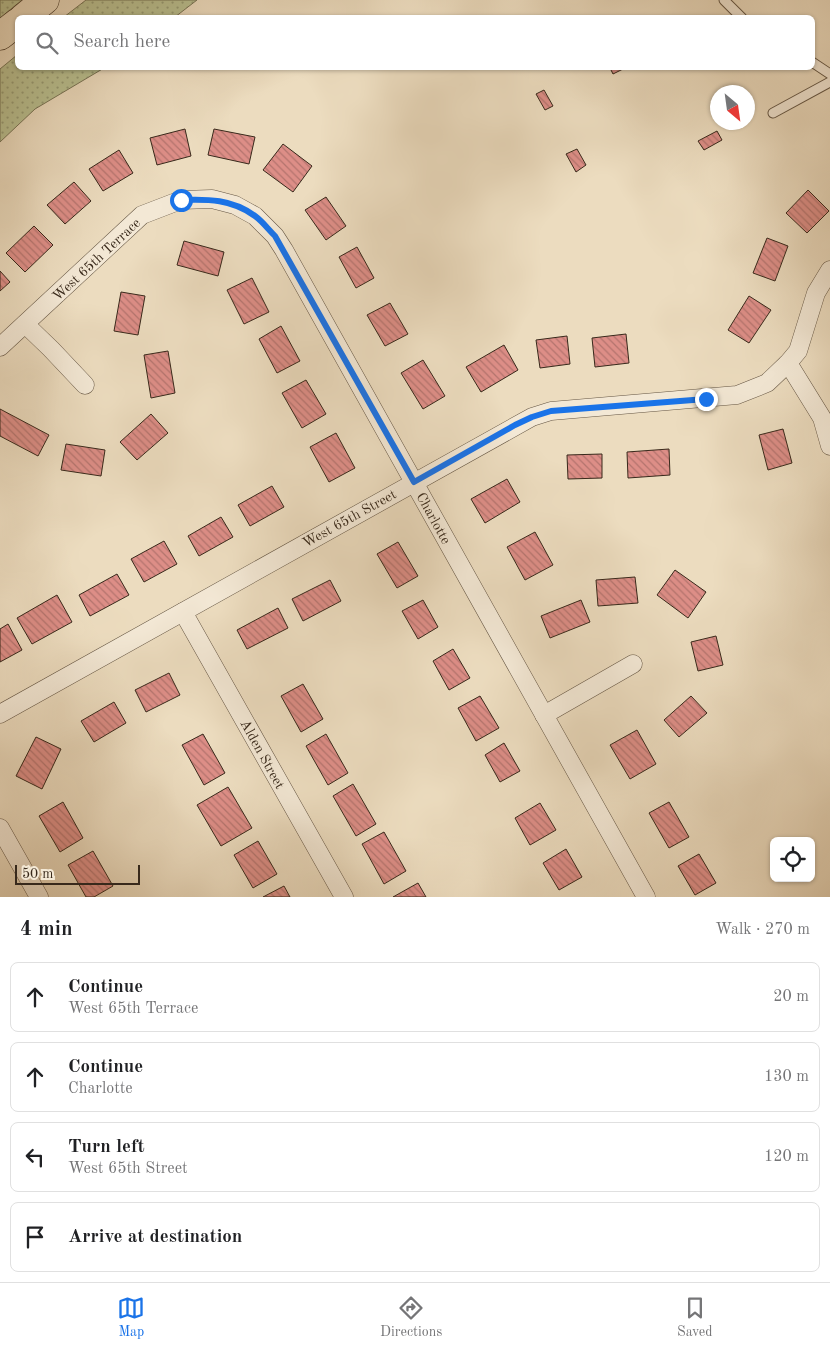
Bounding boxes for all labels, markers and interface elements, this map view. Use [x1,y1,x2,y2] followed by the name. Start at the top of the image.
[15,15,815,70] search box
[33,29,61,57] icon: search
[73,33,170,52] text: Search here
[710,85,755,130] north arrow
[170,189,193,212] route start
[50,216,143,304] street label: West 65th Terrace
[695,388,718,411] route end
[300,487,399,550] street label: West 65th Street
[413,490,453,547] street label: Charlotte
[237,718,287,792] street label: Alden Street
[770,837,815,882] map controls
[770,837,815,882] button: locate
[15,862,140,885] scale bar
[22,867,53,881] text: 50 m
[20,919,73,940] text: 4 min
[715,922,810,938] text: Walk · 270 m
[68,978,143,997] text: Continue
[21,983,49,1011] icon: ahead
[773,989,809,1005] text: 20 m
[68,1001,198,1017] text: West 65th Terrace
[68,1058,143,1077] text: Continue
[21,1063,49,1091] icon: ahead
[764,1069,809,1085] text: 130 m
[68,1081,133,1097] text: Charlotte
[68,1138,145,1157] text: Turn left
[21,1143,49,1171] icon: left
[764,1149,809,1165] text: 120 m
[68,1161,188,1177] text: West 65th Street
[21,1223,49,1251] icon: arrive
[68,1228,242,1247] text: Arrive at destination
[117,1294,145,1341] tab: Map
[380,1294,442,1341] tab: Directions
[677,1294,713,1341] tab: Saved

